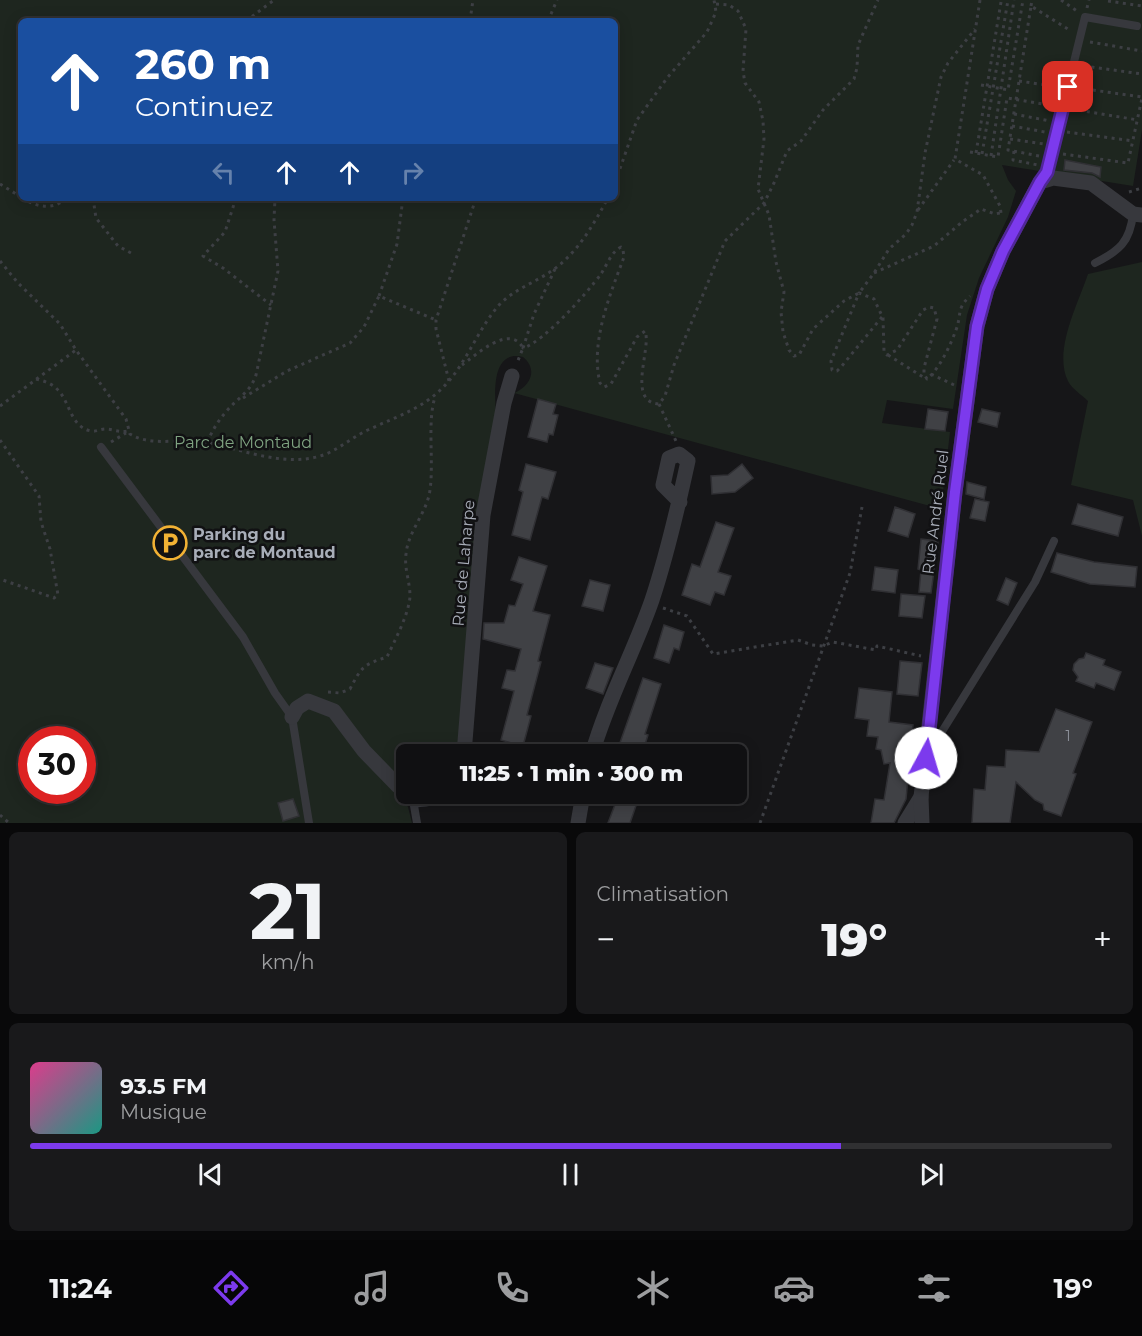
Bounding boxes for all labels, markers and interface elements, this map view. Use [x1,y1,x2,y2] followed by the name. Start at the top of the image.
[135,38,271,90] text: 260 m
[36,42,114,120] icon: ahead
[1042,61,1093,112] pin
[1051,70,1084,103] icon: arrive
[135,90,273,123] text: Continuez
[207,156,240,189] icon: left
[270,156,303,189] icon: ahead
[333,156,366,189] icon: ahead
[396,156,429,189] icon: right
[174,433,312,452] park label: Parc de Montaud
[918,449,953,576] street label: Rue André Ruel
[449,499,478,627] street label: Rue de Laharpe
[152,525,188,561] parking icon: Parking du parc de Montaud
[193,525,336,562] place label: Parking du parc de Montaud
[18,726,96,804] speed limit sign: 30
[894,726,958,790] position arrow
[1065,727,1071,745] house number: 1
[460,760,683,787] text: 11:25 · 1 min · 300 m
[249,863,326,959] text: 21
[597,882,729,906] text: Climatisation
[821,912,887,967] text: 19°
[597,919,615,959] text: −
[1093,919,1112,959] text: +
[261,950,314,974] text: km/h
[120,1073,207,1100] text: 93.5 FM
[120,1100,207,1124] text: Musique
[194,1158,227,1191] icon: previous
[554,1158,587,1191] icon: pause
[915,1158,948,1191] icon: next
[210,1267,252,1309] icon: directions
[351,1267,393,1309] icon: music
[491,1267,533,1309] icon: phone
[632,1267,674,1309] icon: climate
[773,1267,815,1309] icon: car
[913,1267,955,1309] icon: filters
[49,1272,112,1305] text: 11:24
[1054,1272,1093,1305] text: 19°

